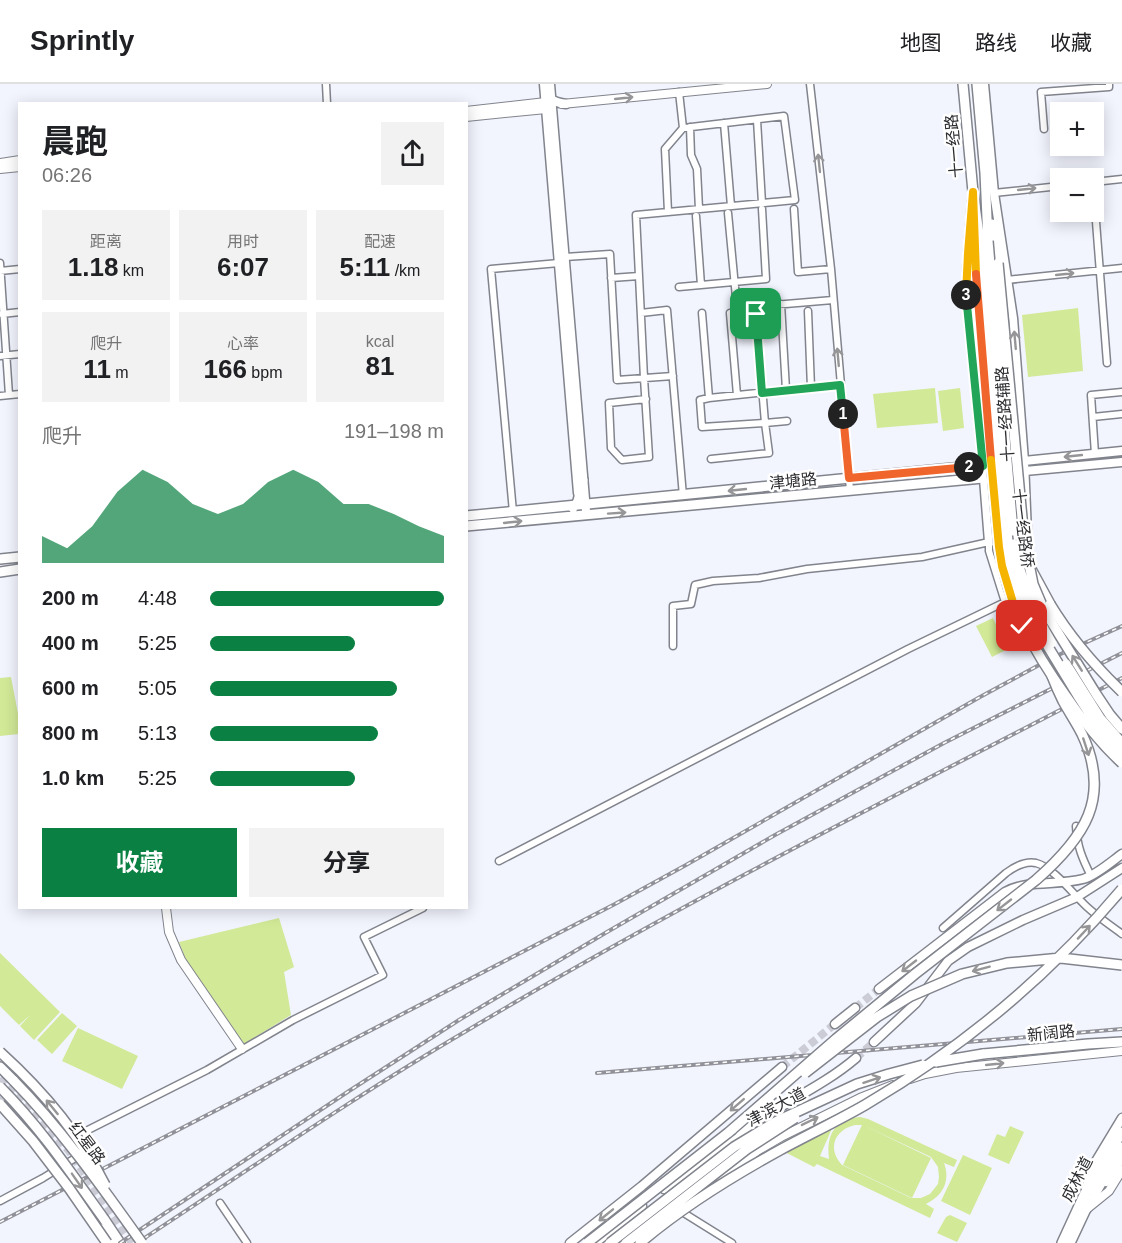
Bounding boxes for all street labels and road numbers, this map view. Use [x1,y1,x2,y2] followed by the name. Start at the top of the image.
[943,113,965,179] street label: 十一经路
[993,366,1017,462] street label: 十一经路辅路
[768,470,818,492] street label: 津塘路
[1010,487,1036,569] street label: 十一经路桥
[1026,1022,1076,1044] street label: 新阔路
[744,1084,808,1130] street label: 津滨大道
[66,1119,108,1167] street label: 红星路
[1058,1154,1096,1204] street label: 成林道

